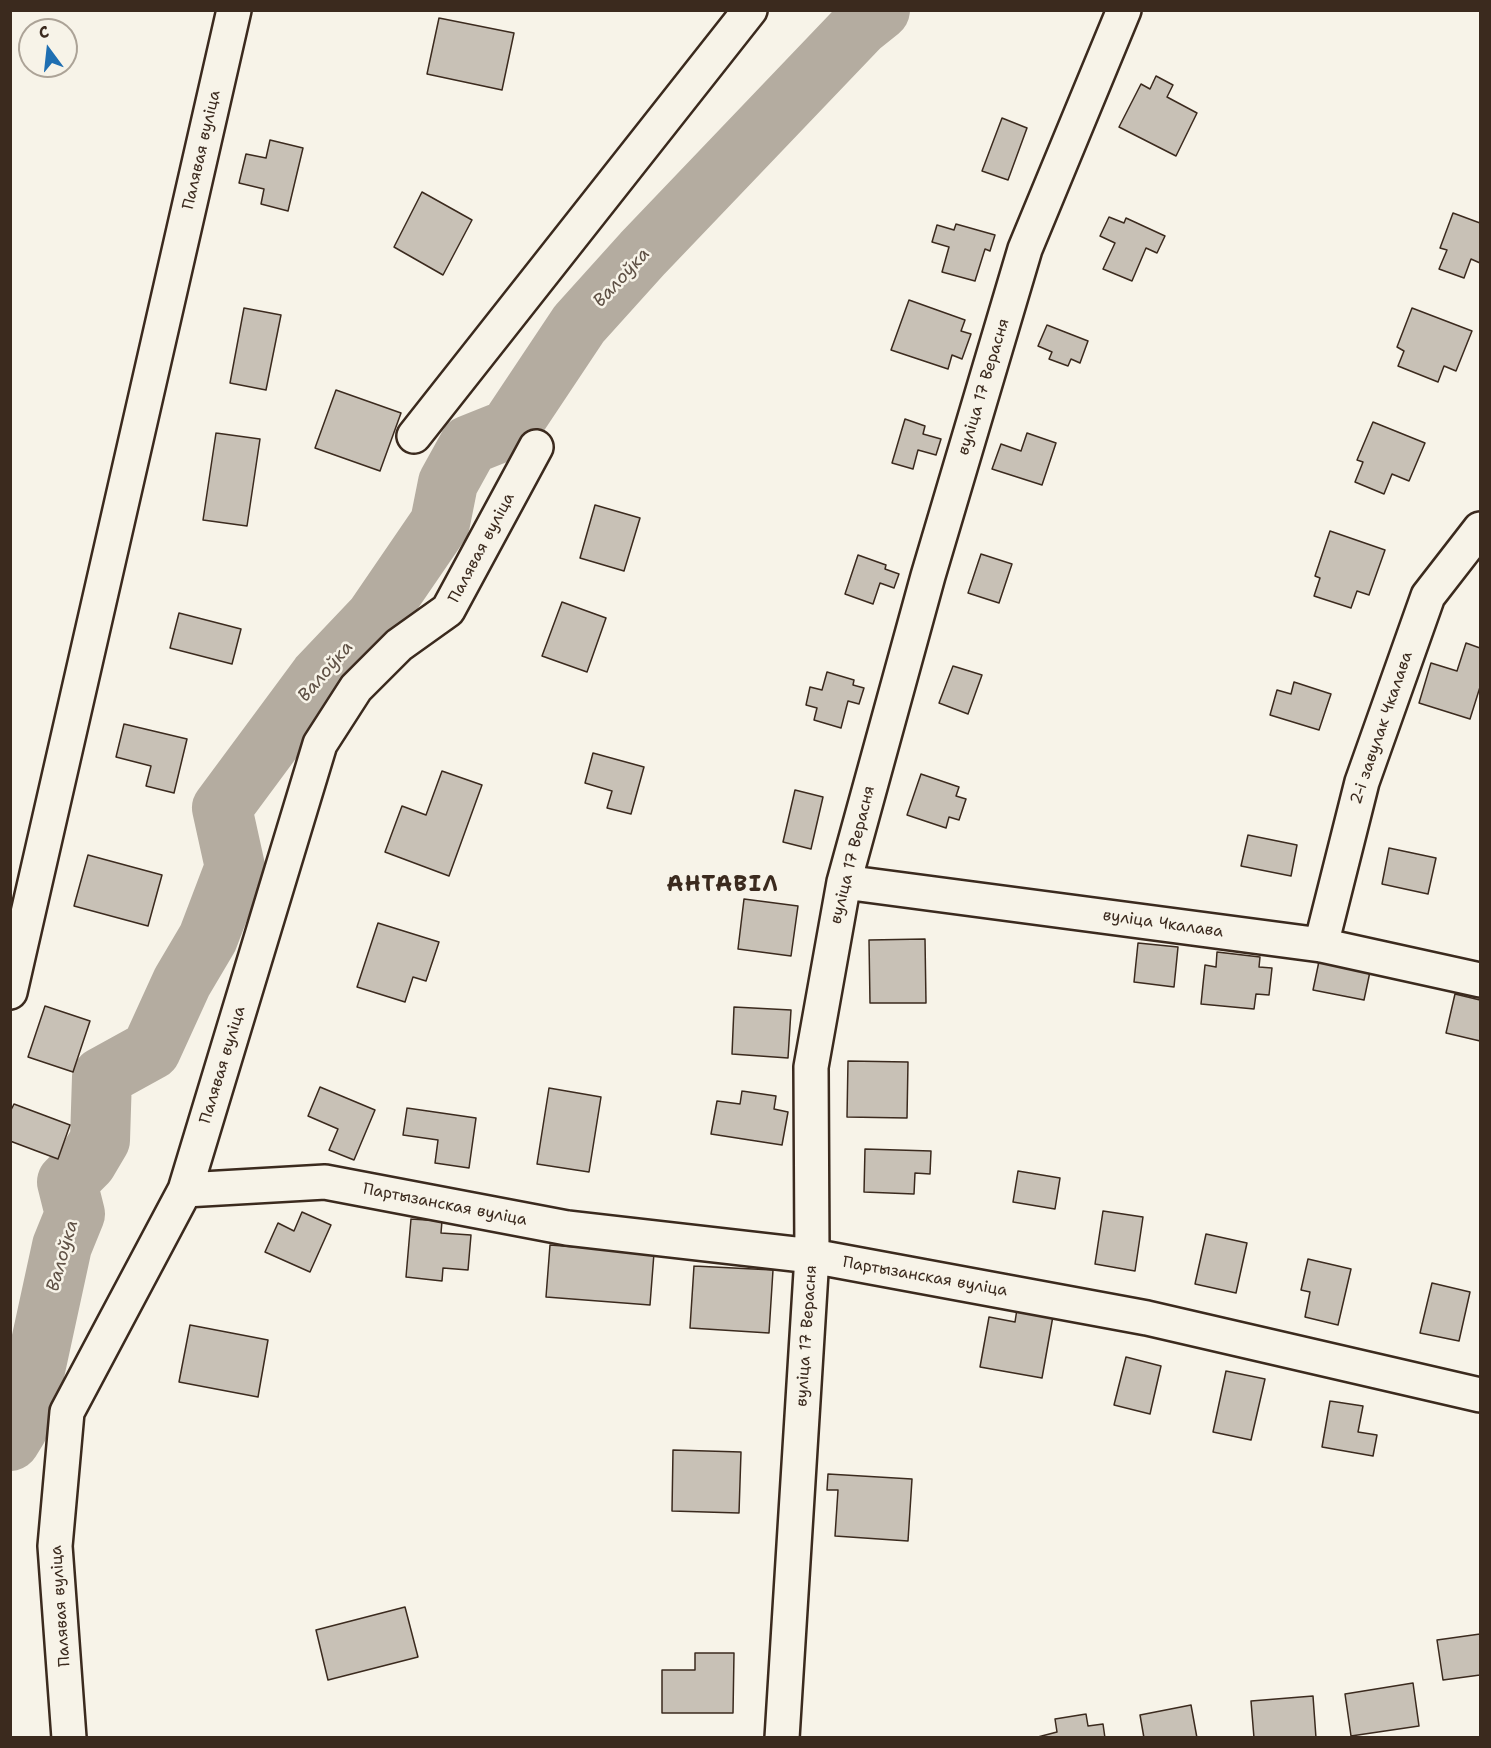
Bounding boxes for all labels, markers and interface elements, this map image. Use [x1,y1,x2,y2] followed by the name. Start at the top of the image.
[18,18,78,78] north arrow
[36,21,51,43] text: С
[179,89,225,211] street label: Палявая вуліца
[589,244,655,312] water label: Валоўка
[954,316,1014,458] street label: вуліца 17 Верасня
[445,490,519,606] street label: Палявая вуліца
[294,637,358,707] water label: Валоўка
[1347,649,1417,807] street label: 2-і завулак Чкалава
[827,784,879,926] street label: вуліца 17 Верасня
[666,872,780,898] district label: АНТАВІЛ
[1102,906,1224,942] street label: вуліца Чкалава
[196,1004,250,1126] street label: Палявая вуліца
[361,1180,529,1230] street label: Партызанская вуліца
[42,1218,84,1294] water label: Валоўка
[841,1253,1009,1301] street label: Партызанская вуліца
[792,1265,822,1407] street label: вуліца 17 Верасня
[47,1545,75,1667] street label: Палявая вуліца

